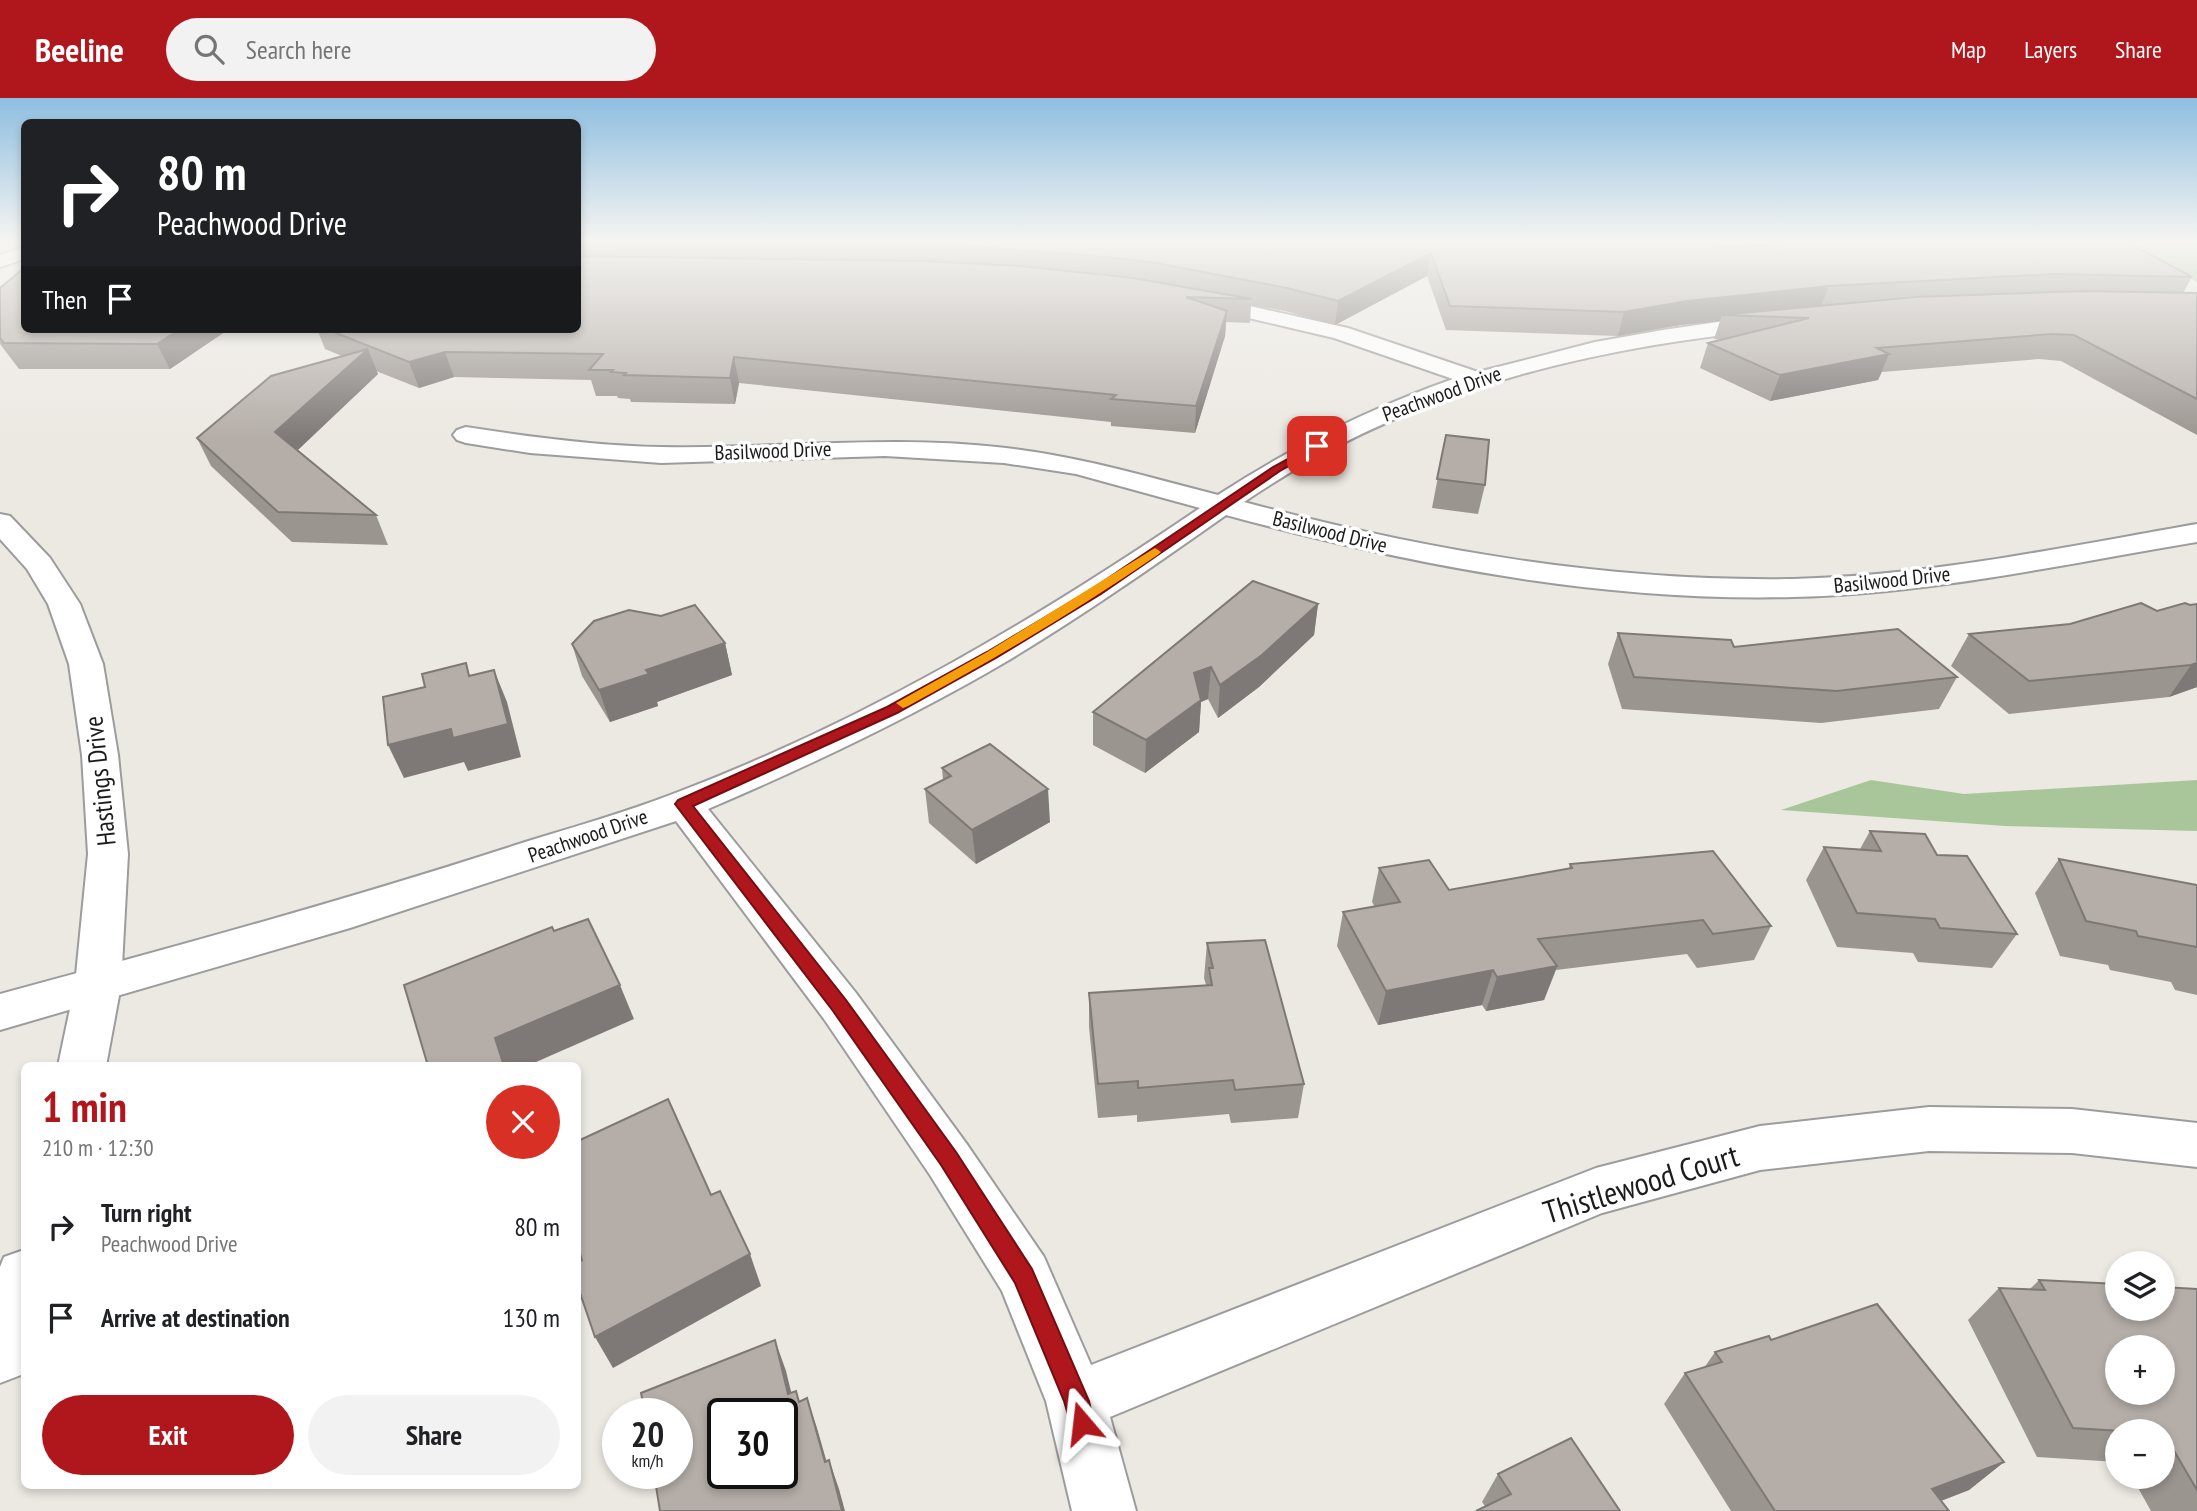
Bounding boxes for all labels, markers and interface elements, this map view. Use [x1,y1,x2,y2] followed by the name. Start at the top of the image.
[166,18,656,81] search box
[35,28,124,71] text: Beeline
[190,30,228,68] icon: search
[246,33,351,66] text: Search here
[1951,34,1986,65] text: Map
[2024,34,2077,65] text: Layers
[2115,34,2162,65] text: Share
[157,140,246,204] text: 80 m
[42,147,133,238] icon: right
[157,202,347,244] text: Peachwood Drive
[101,280,139,318] icon: arrive
[42,283,87,316] text: Then
[1379,360,1505,428] street label: Peachwood Drive
[1287,416,1347,476] pin
[1298,427,1336,465] icon: arrive
[714,435,832,466] street label: Basilwood Drive
[1270,504,1390,559] street label: Basilwood Drive
[1832,560,1951,599] street label: Basilwood Drive
[76,715,123,847] street label: Hastings Drive
[524,802,651,869] street label: Peachwood Drive
[42,1079,127,1134] text: 1 min
[486,1085,560,1159] button: close
[42,1133,154,1162] text: 210 m · 12:30
[1538,1133,1744,1233] street label: Thistlewood Court
[101,1196,192,1229] text: Turn right
[42,1208,80,1246] icon: right
[514,1210,560,1243] text: 80 m
[101,1229,238,1258] text: Peachwood Drive
[2105,1251,2175,1489] map controls
[2105,1251,2175,1321] button: layers
[42,1299,80,1337] icon: arrive
[101,1301,290,1334] text: Arrive at destination
[502,1301,560,1334] text: 130 m
[2105,1335,2175,1405] button: +
[1045,1386,1119,1460] position arrow
[42,1395,294,1475] button: Exit
[308,1395,560,1475] button: Share
[707,1398,798,1489] speed limit sign: 30
[631,1411,664,1457] text: 20
[2105,1419,2175,1489] button: −
[632,1449,663,1472] text: km/h

